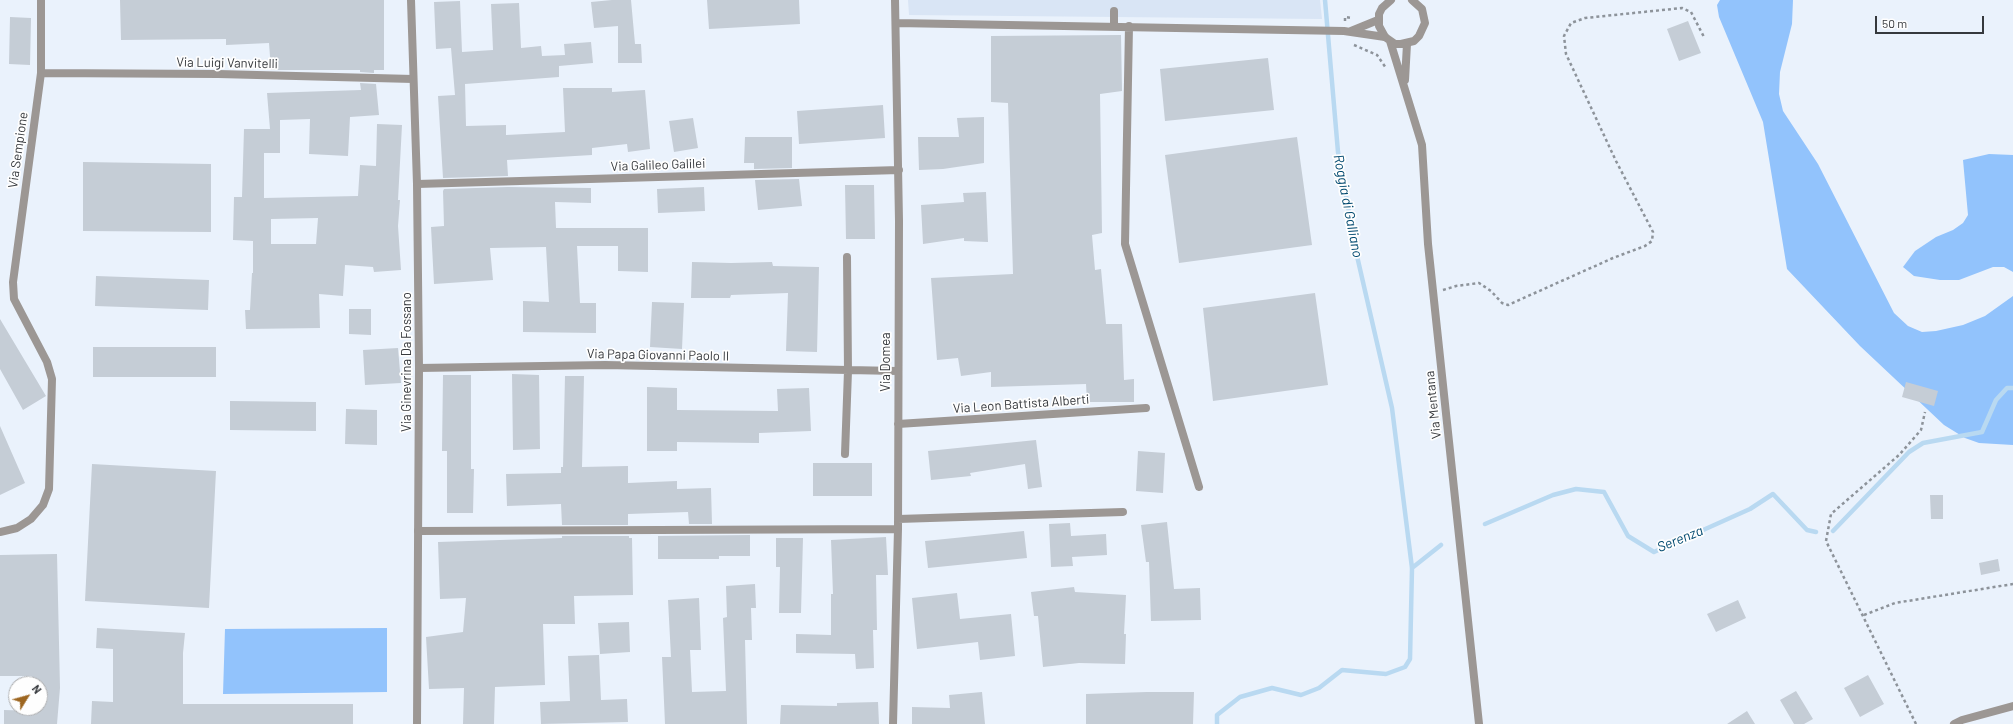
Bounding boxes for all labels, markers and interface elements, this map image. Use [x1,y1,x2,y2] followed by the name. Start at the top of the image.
[1877,8,1986,34] scale bar
[1882,16,1907,30] text: 50 m
[176,54,278,72] street label: Via Luigi Vanvitelli
[5,111,31,189] street label: Via Sempione
[1330,153,1366,259] water label: Roggia di Galliano
[610,156,706,174] street label: Via Galileo Galilei
[399,292,415,432] street label: Via Ginevrina Da Fossano
[878,332,894,392] street label: Via Domea
[587,346,729,364] street label: Via Papa Giovanni Paolo II
[1422,370,1444,440] street label: Via Mentana
[952,391,1090,417] street label: Via Leon Battista Alberti
[1655,522,1705,556] water label: Serenza
[8,676,48,716] north arrow
[30,682,45,696] text: N

